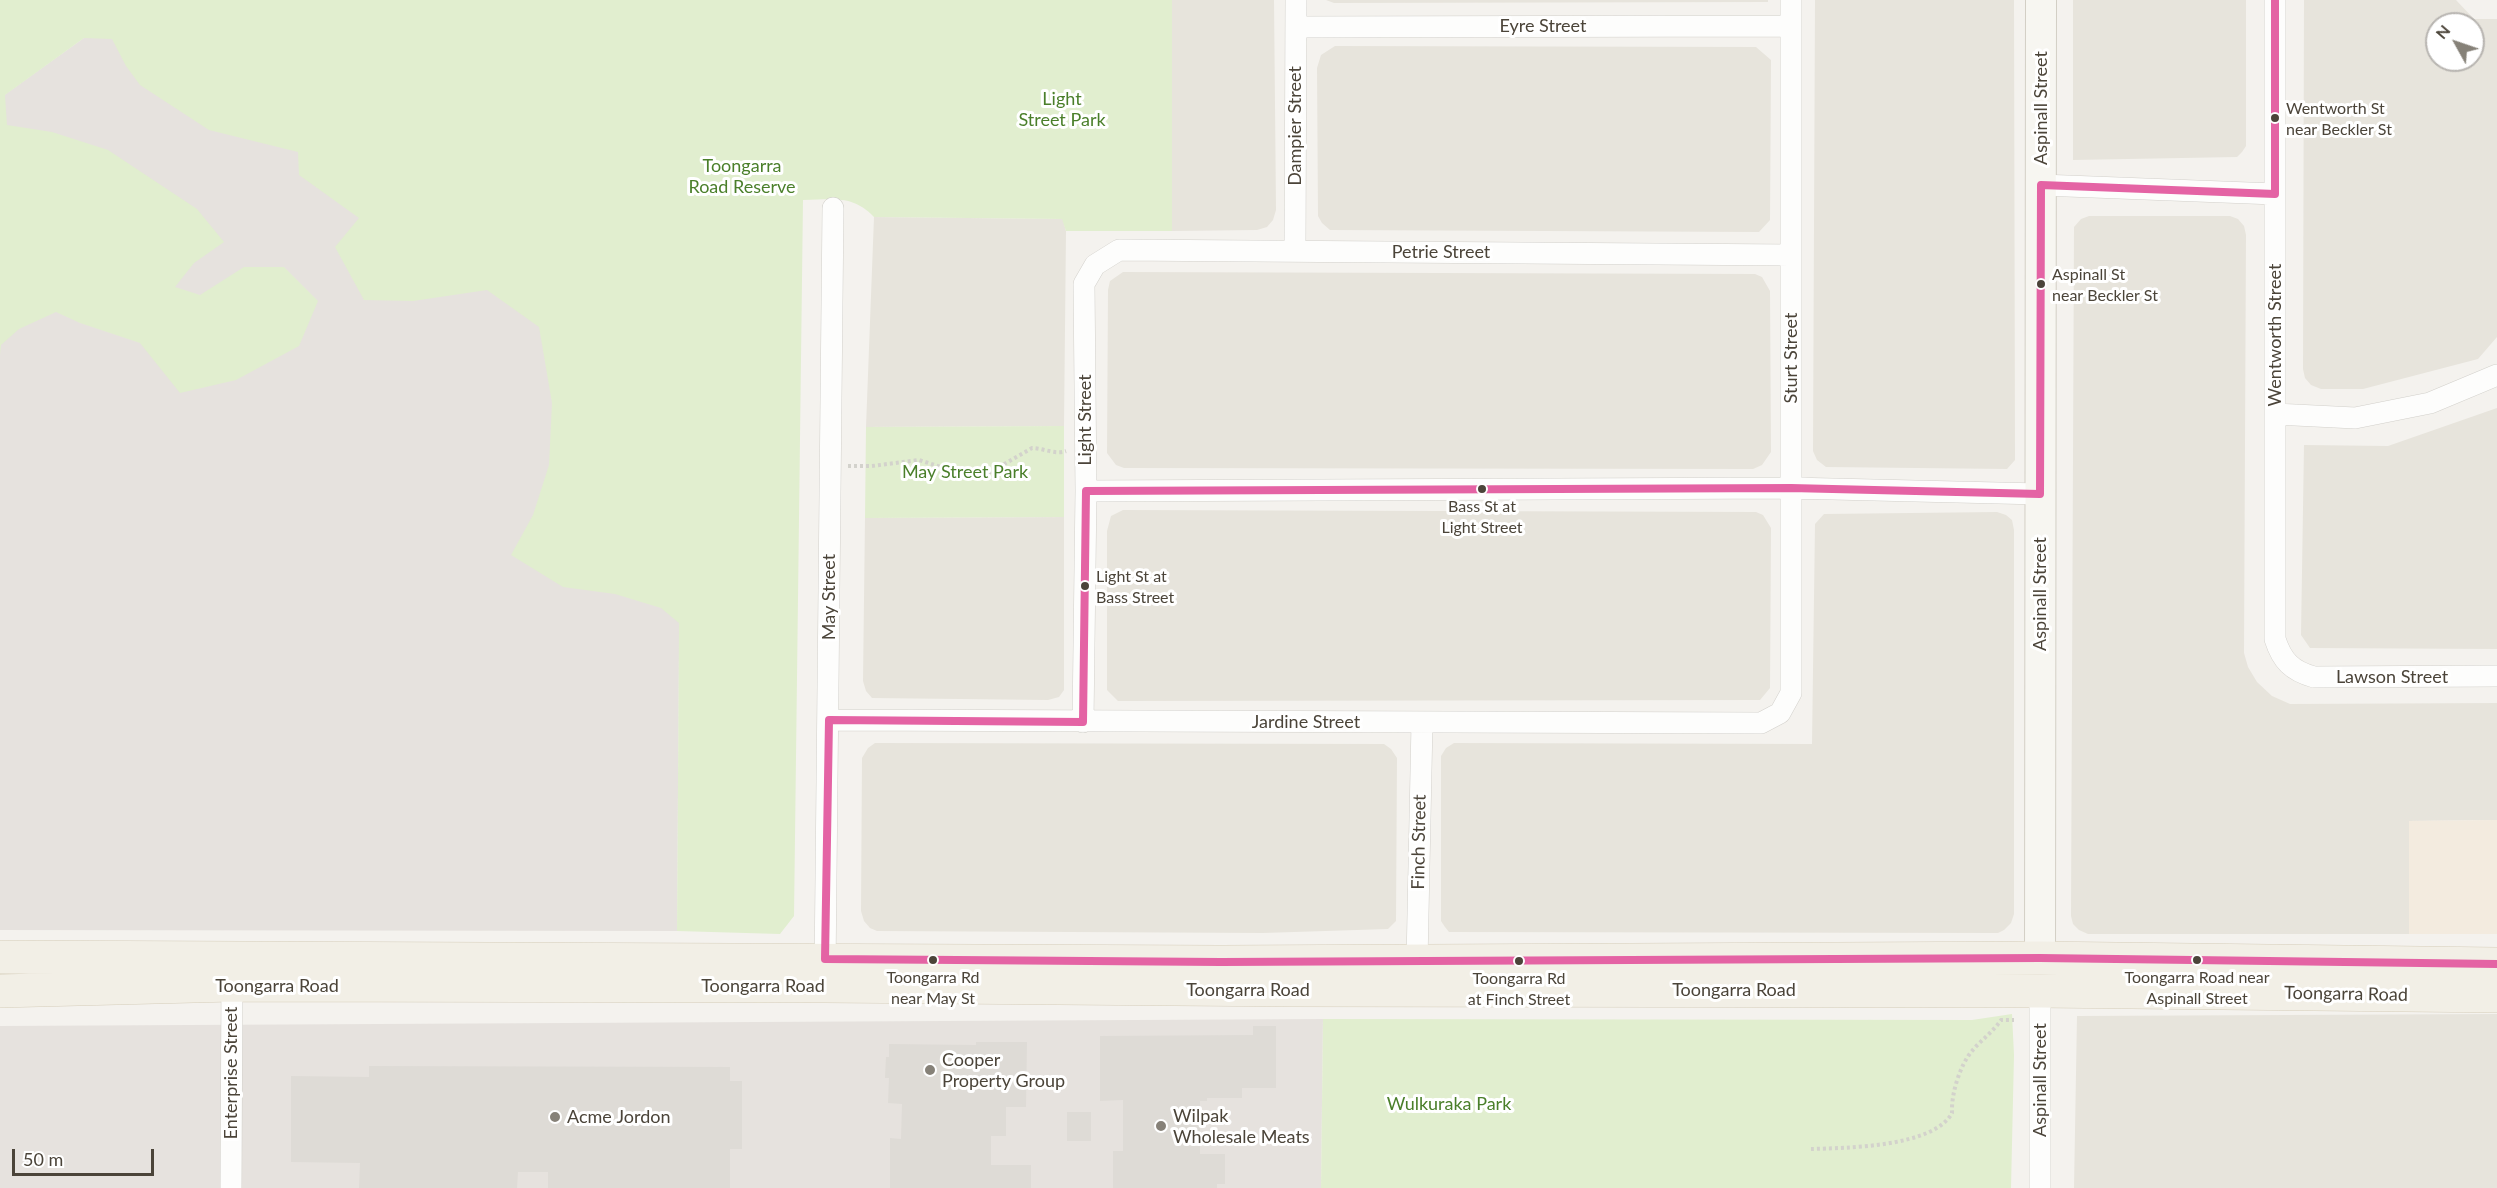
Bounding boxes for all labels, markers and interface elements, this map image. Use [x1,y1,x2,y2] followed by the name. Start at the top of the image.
[2425,12,2485,72] north arrow
[1500,15,1586,37] street label: Eyre Street
[2431,21,2454,42] text: N
[2030,51,2052,165] street label: Aspinall Street
[1284,66,1306,186] street label: Dampier Street
[1018,88,1106,130] park label: Light Street Park
[2286,99,2392,137] place label: Wentworth St near Beckler St
[2269,112,2281,124] marker: Wentworth St near Beckler St
[688,155,796,198] park label: Toongarra Road Reserve
[1392,241,1490,263] street label: Petrie Street
[2264,264,2286,406] street label: Wentworth Street
[2052,265,2158,303] place label: Aspinall St near Beckler St
[2035,278,2047,290] marker: Aspinall St near Beckler St
[1780,313,1802,403] street label: Sturt Street
[1074,374,1096,466] street label: Light Street
[902,461,1028,483] park label: May Street Park
[1476,483,1488,495] marker: Bass St at Light Street
[1441,497,1523,535] place label: Bass St at Light Street
[2029,537,2051,651] street label: Aspinall Street
[818,554,840,640] street label: May Street
[1096,567,1174,605] place label: Light St at Bass Street
[1079,580,1091,592] marker: Light St at Bass Street
[2336,666,2448,688] street label: Lawson Street
[1252,711,1360,733] street label: Jardine Street
[1407,794,1431,890] street label: Finch Street
[927,954,939,966] marker: Toongarra Rd near May St
[2191,954,2203,966] marker: Toongarra Road near Aspinall Street
[1513,955,1525,967] marker: Toongarra Rd at Finch Street
[887,968,979,1006] place label: Toongarra Rd near May St
[2124,968,2270,1006] place label: Toongarra Road near Aspinall Street
[1468,969,1570,1007] place label: Toongarra Rd at Finch Street
[215,975,339,997] street label: Toongarra Road
[701,975,825,997] street label: Toongarra Road
[1186,979,1310,1001] street label: Toongarra Road
[1672,979,1796,1001] street label: Toongarra Road
[2284,982,2408,1006] street label: Toongarra Road
[220,1007,242,1139] street label: Enterprise Street
[2029,1023,2051,1137] street label: Aspinall Street
[942,1049,1065,1092] place label: Cooper Property Group
[923,1063,937,1077] marker: Cooper Property Group
[1387,1093,1511,1115] park label: Wulkuraka Park
[1173,1105,1310,1148] place label: Wilpak Wholesale Meats
[567,1106,670,1128] place label: Acme Jordon
[548,1110,562,1124] marker: Acme Jordon
[1154,1119,1168,1133] marker: Wilpak Wholesale Meats
[15,1137,158,1175] scale bar
[23,1148,63,1170] text: 50 m

